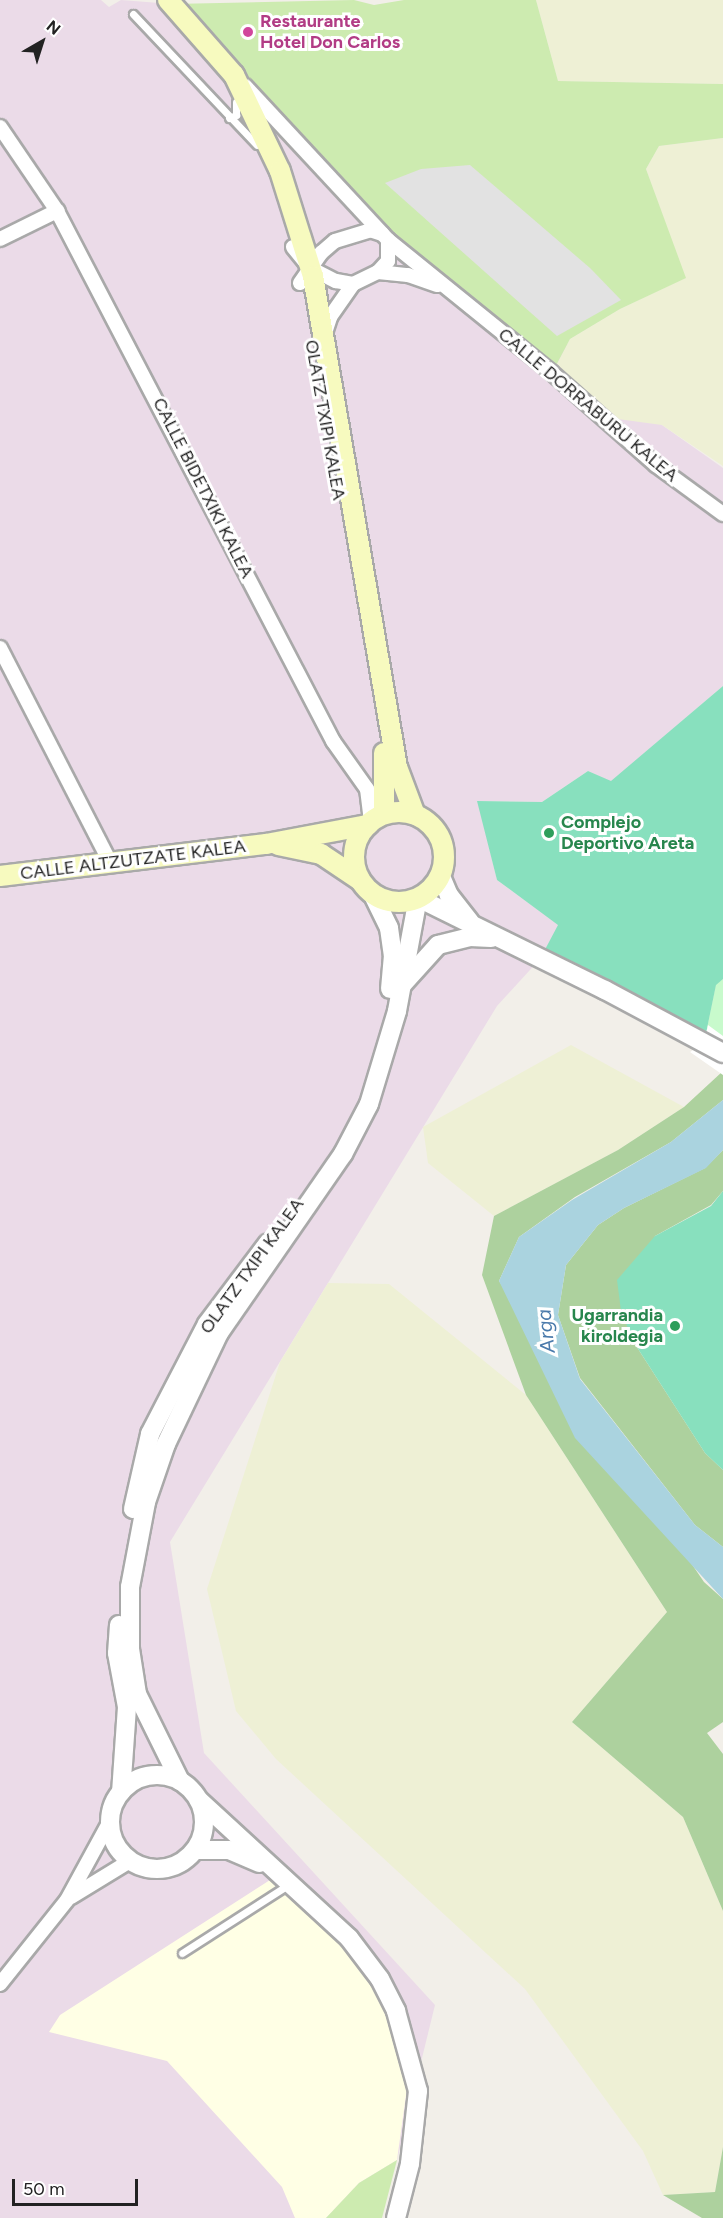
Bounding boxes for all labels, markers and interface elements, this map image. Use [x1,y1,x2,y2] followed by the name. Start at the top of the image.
[260,11,400,54] place label: Restaurante Hotel Don Carlos
[12,12,72,72] north arrow
[43,16,64,39] text: N
[241,25,255,39] marker: Restaurante Hotel Don Carlos
[494,324,682,486] street label: CALLE DORRABURU KALEA
[300,338,350,502] street label: OLATZ TXIPI KALEA
[148,394,258,582] street label: CALLE BIDETXIKI KALEA
[561,812,694,854] place label: Complejo Deportivo Areta
[542,826,556,840] marker: Complejo Deportivo Areta
[19,835,247,885] street label: CALLE ALTZUTZATE KALEA
[196,1194,308,1338] street label: OLATZ TXIPI KALEA
[571,1305,663,1348] place label: Ugarrandia kiroldegia
[532,1308,560,1354] water label: Arga
[668,1319,682,1333] marker: Ugarrandia kiroldegia
[15,2167,141,2205] scale bar
[23,2178,65,2200] text: 50 m

